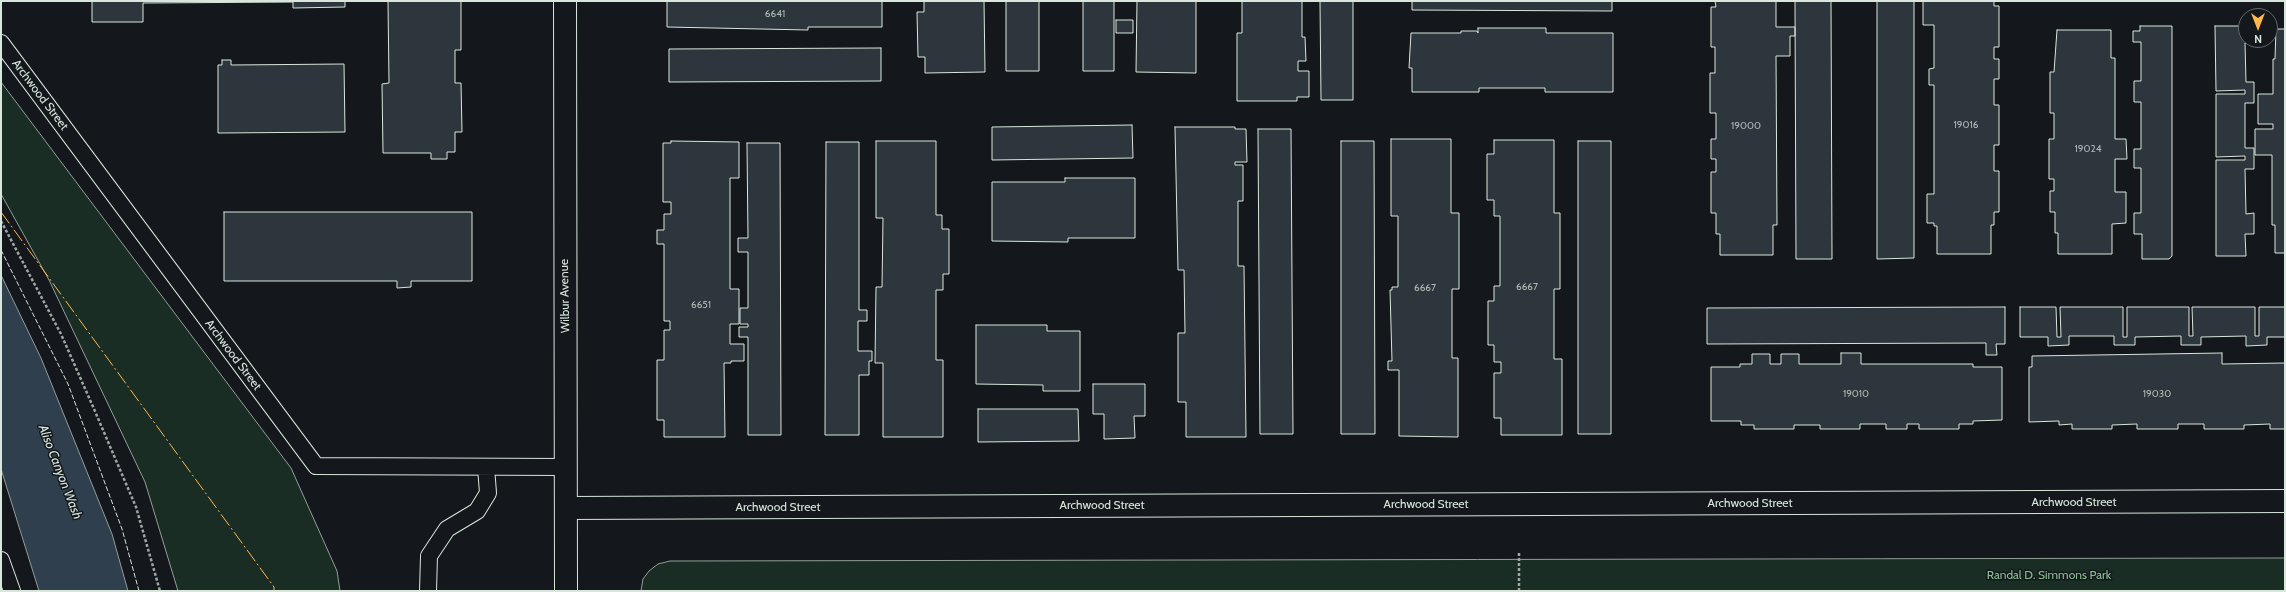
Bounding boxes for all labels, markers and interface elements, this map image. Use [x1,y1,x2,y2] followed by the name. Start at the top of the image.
[765,8,785,20] house number: 6641
[2238,8,2278,48] north arrow
[2254,32,2262,46] text: N
[9,57,71,133] street label: Archwood Street
[1954,119,1978,131] house number: 19016
[1731,120,1761,132] house number: 19000
[2075,143,2101,155] house number: 19024
[557,259,573,333] street label: Wilbur Avenue
[1516,281,1538,293] house number: 6667
[1414,282,1436,294] house number: 6667
[691,299,711,311] house number: 6651
[202,317,264,393] street label: Archwood Street
[1843,388,1869,400] house number: 19010
[2143,388,2171,400] house number: 19030
[35,422,85,522] water label: Aliso Canyon Wash
[2032,495,2116,509] street label: Archwood Street
[1708,496,1792,510] street label: Archwood Street
[1384,497,1468,511] street label: Archwood Street
[1060,498,1144,512] street label: Archwood Street
[736,500,820,514] street label: Archwood Street
[1987,568,2111,582] park label: Randal D. Simmons Park

